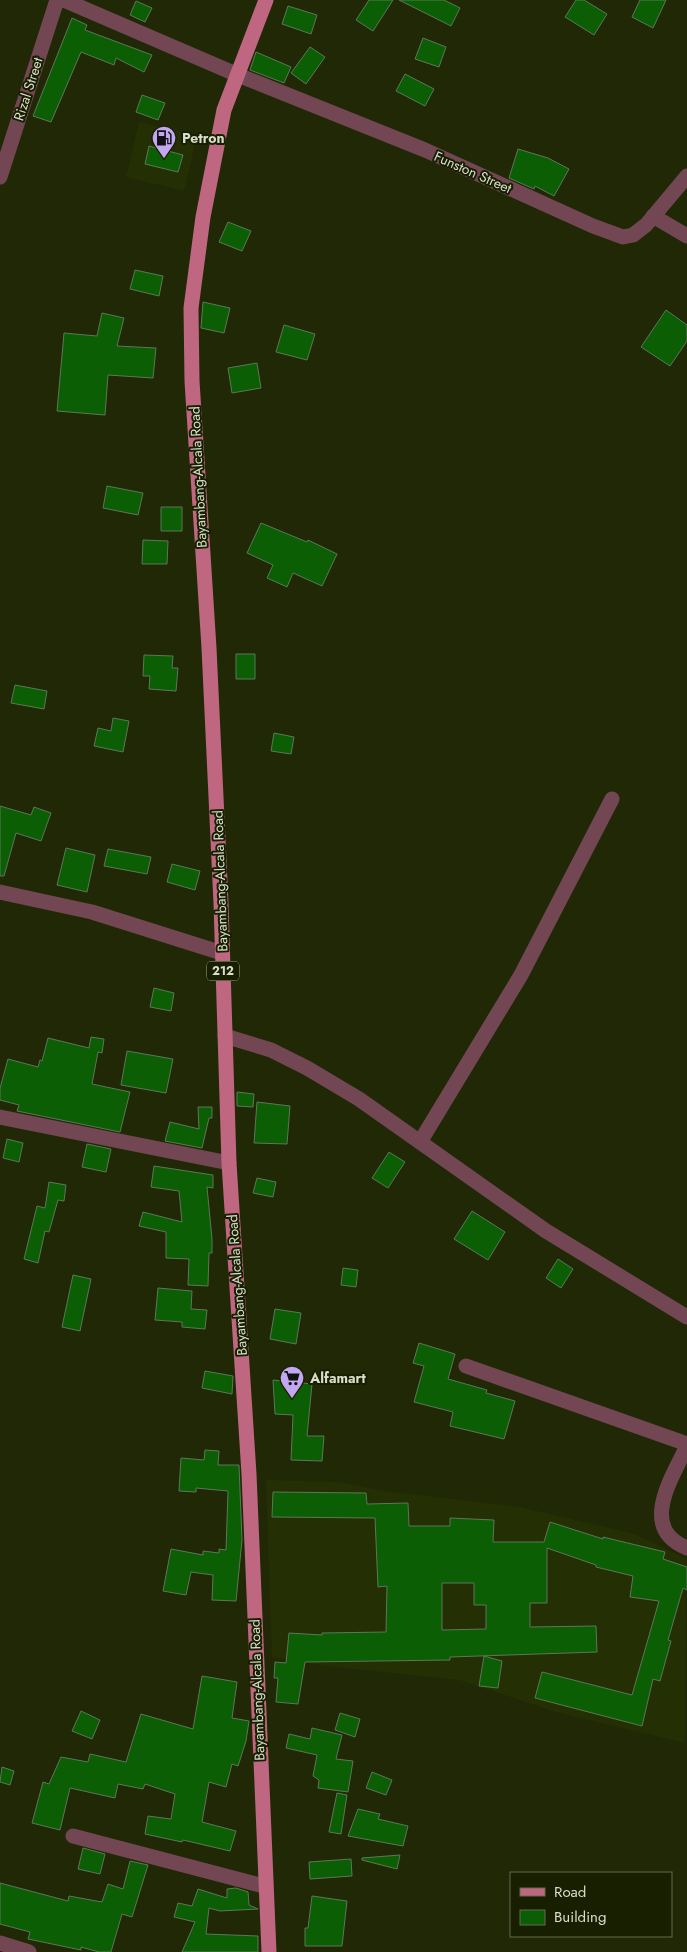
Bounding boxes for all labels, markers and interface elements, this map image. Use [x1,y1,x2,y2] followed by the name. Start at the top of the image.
[8,54,48,123] street label: Rizal Street
[151,125,177,159] fuel station icon: Petron
[182,128,225,148] place label: Petron
[431,146,516,198] street label: Funston Street
[184,406,212,548] street label: Bayambang-Alcala Road
[208,810,232,952] street label: Bayambang-Alcala Road
[207,961,239,980] road number: 212
[222,1214,252,1356] street label: Bayambang-Alcala Road
[279,1365,305,1399] supermarket icon: Alfamart
[309,1368,366,1388] place label: Alfamart
[245,1619,269,1761] street label: Bayambang-Alcala Road
[510,1872,672,1937] legend
[554,1881,586,1903] text: Road
[554,1906,606,1928] text: Building

